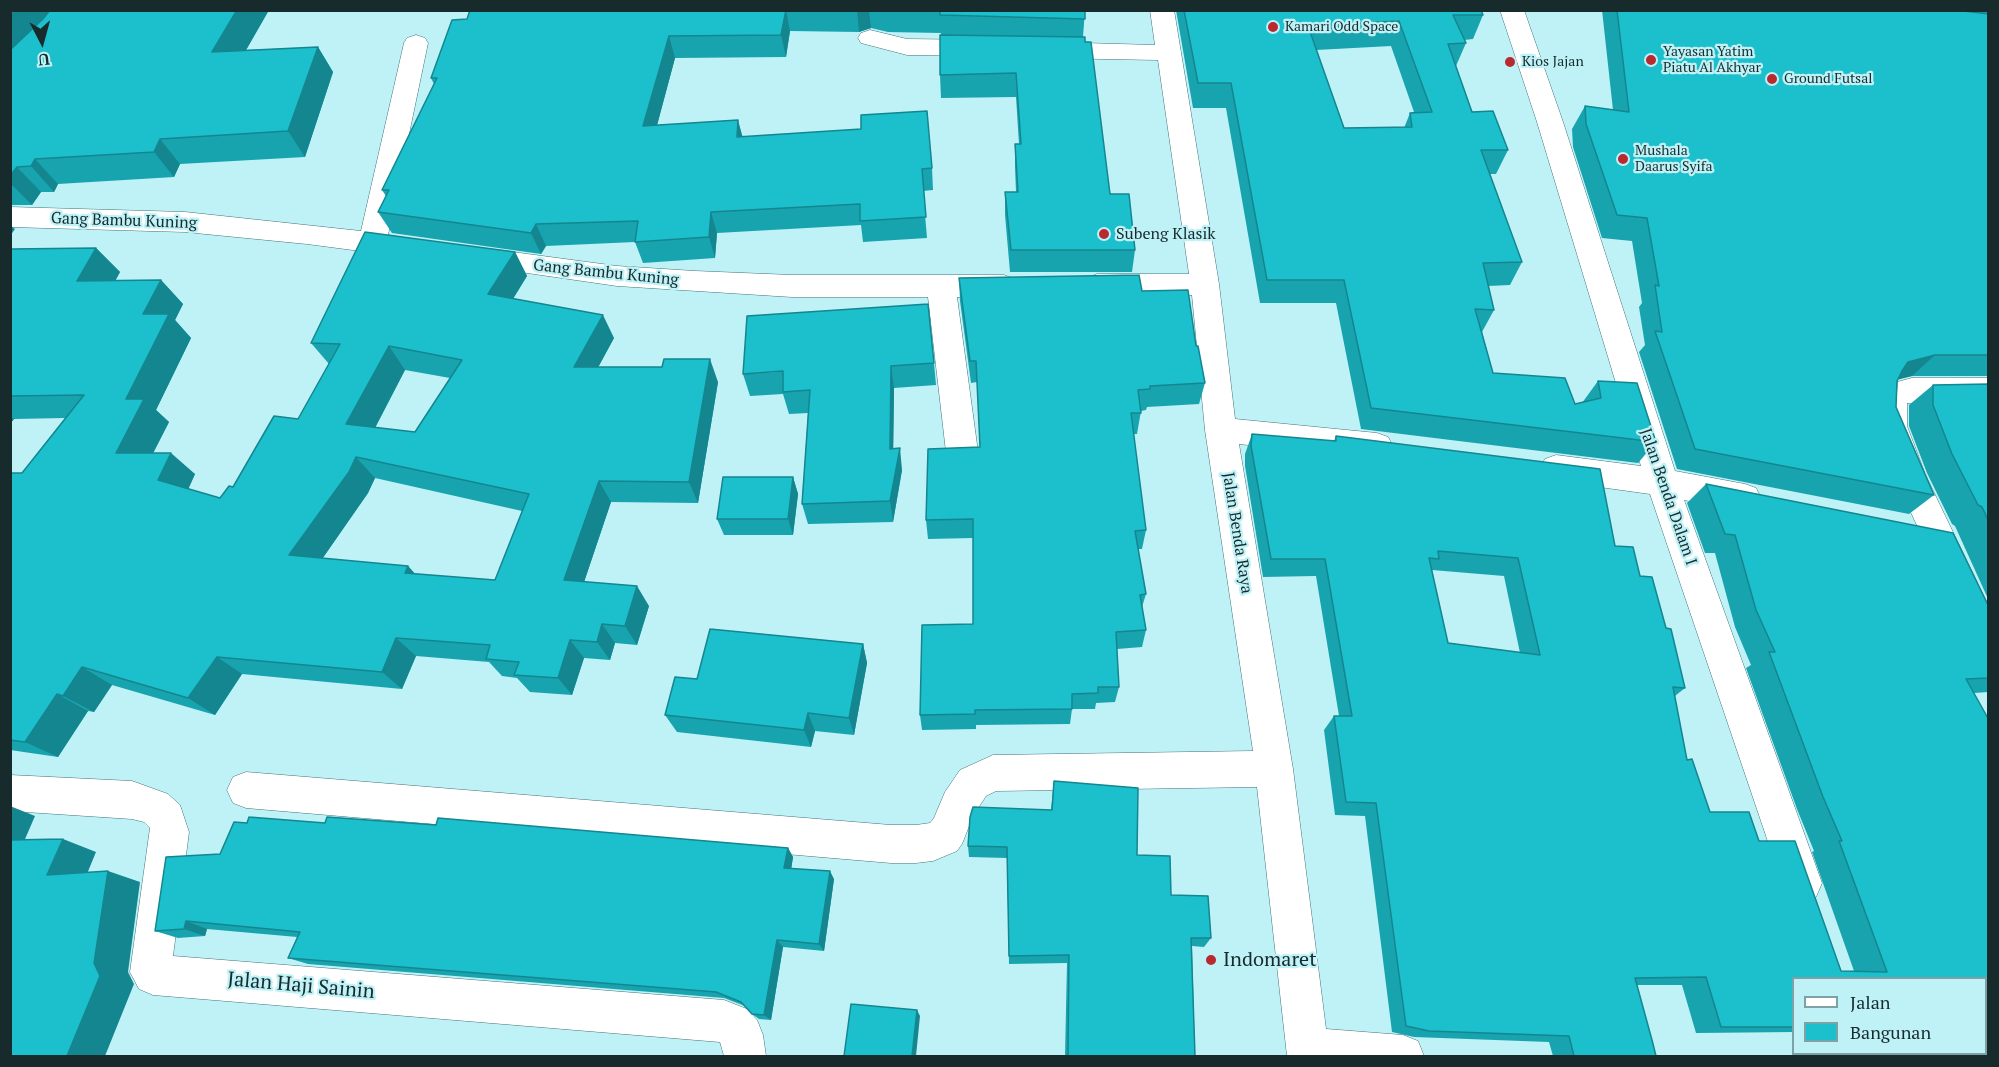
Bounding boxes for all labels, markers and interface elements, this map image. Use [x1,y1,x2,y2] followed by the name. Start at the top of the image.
[12,12,72,72] north arrow
[1285,19,1398,35] place label: Kamari Odd Space
[1266,20,1280,34] marker: Kamari Odd Space
[1663,44,1761,76] place label: Yayasan Yatim Piatu Al Akhyar
[37,48,51,71] text: U
[1644,53,1658,67] marker: Yayasan Yatim Piatu Al Akhyar
[1522,54,1584,70] place label: Kios Jajan
[1503,55,1517,69] marker: Kios Jajan
[1784,71,1872,87] place label: Ground Futsal
[1765,72,1779,86] marker: Ground Futsal
[1635,143,1713,176] place label: Mushala Daarus Syifa
[1616,152,1630,166] marker: Mushala Daarus Syifa
[51,209,197,233] street label: Gang Bambu Kuning
[1116,224,1216,244] place label: Subeng Klasik
[1097,227,1111,241] marker: Subeng Klasik
[532,256,680,290] street label: Gang Bambu Kuning
[1636,426,1700,568] street label: Jalan Benda Dalam I
[1218,471,1256,595] street label: Jalan Benda Raya
[1223,948,1317,972] place label: Indomaret
[1204,953,1218,967] marker: Indomaret
[226,968,376,1004] street label: Jalan Haji Sainin
[1792,977,1987,1055] legend
[1850,990,1890,1014] text: Jalan
[1850,1020,1931,1044] text: Bangunan

